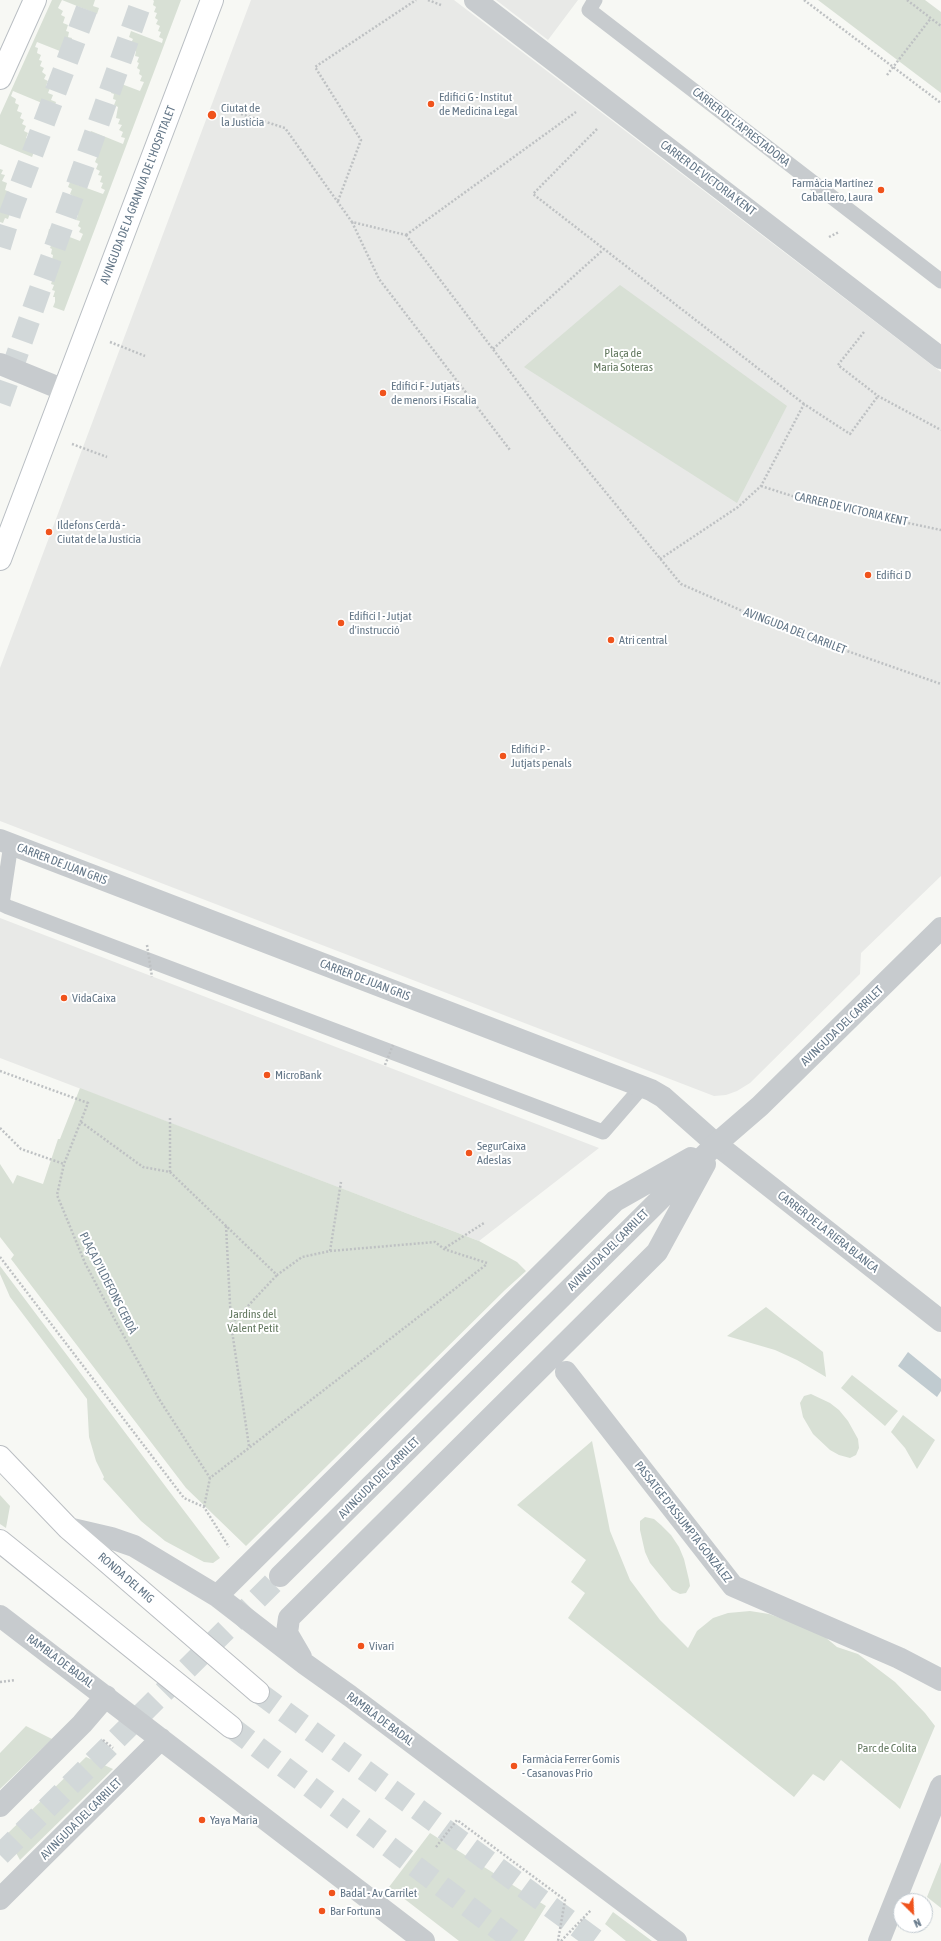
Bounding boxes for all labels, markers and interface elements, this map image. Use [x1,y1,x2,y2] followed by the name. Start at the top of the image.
[689,84,793,170] street label: CARRER DE L'APRESTADORA
[439,90,518,118] place label: Edifici G - Institut de Medicina Legal
[426,99,436,109] marker: Edifici G - Institut de Medicina Legal
[221,101,264,129] place label: Ciutat de la Justícia
[97,104,179,286] street label: AVINGUDA DE LA GRANVIA DE L'HOSPITALET
[206,109,218,121] marker: Ciutat de la Justícia
[657,137,759,219] street label: CARRER DE VICTORIA KENT
[792,176,873,204] place label: Farmàcia Martínez Caballero, Laura
[876,185,886,195] marker: Farmàcia Martínez Caballero, Laura
[593,346,653,374] park label: Plaça de Maria Soteras
[391,379,477,407] place label: Edifici F - Jutjats de menors i Fiscalia
[378,388,388,398] marker: Edifici F - Jutjats de menors i Fiscalia
[793,489,909,529] street label: CARRER DE VICTORIA KENT
[57,518,141,546] place label: Ildefons Cerdà - Ciutat de la Justícia
[44,527,54,537] marker: Ildefons Cerdà - Ciutat de la Justícia
[876,568,911,582] place label: Edifici D
[863,570,873,580] marker: Edifici D
[742,605,848,657] street label: AVINGUDA DEL CARRILET
[349,609,412,637] place label: Edifici I - Jutjat d'instrucció
[336,618,346,628] marker: Edifici I - Jutjat d'instrucció
[619,633,668,647] place label: Atri central
[606,635,616,645] marker: Atri central
[511,742,572,770] place label: Edifici P - Jutjats penals
[498,751,508,761] marker: Edifici P - Jutjats penals
[15,840,109,888] street label: CARRER DE JUAN GRIS
[318,956,412,1004] street label: CARRER DE JUAN GRIS
[798,983,886,1069] street label: AVINGUDA DEL CARRILET
[72,991,116,1005] place label: VidaCaixa
[59,993,69,1003] marker: VidaCaixa
[275,1068,322,1082] place label: MicroBank
[262,1070,272,1080] marker: MicroBank
[477,1139,526,1167] place label: SegurCaixa Adeslas
[464,1148,474,1158] marker: SegurCaixa Adeslas
[775,1188,881,1276] street label: CARRER DE LA RIERA BLANCA
[564,1206,652,1294] street label: AVINGUDA DEL CARRILET
[76,1230,140,1336] street label: PLAÇA D'ILDEFONS CERDÀ
[227,1307,279,1335] park label: Jardins del Valent Petit
[335,1434,423,1522] street label: AVINGUDA DEL CARRILET
[631,1459,735,1585] street label: PASSATGE D'ASSUMPTA GONZÁLEZ
[95,1550,157,1606] street label: RONDA DEL MIG
[24,1631,96,1691] street label: RAMBLA DE BADAL
[369,1639,394,1653] place label: Vivari
[356,1641,366,1651] marker: Vivari
[344,1689,416,1749] street label: RAMBLA DE BADAL
[857,1741,917,1755] park label: Parc de Colita
[522,1752,620,1780] place label: Farmàcia Ferrer Gomis - Casanovas Prio
[509,1761,519,1771] marker: Farmàcia Ferrer Gomis - Casanovas Prio
[37,1775,125,1863] street label: AVINGUDA DEL CARRILET
[210,1813,258,1827] place label: Yaya Maria
[197,1815,207,1825] marker: Yaya Maria
[340,1886,417,1900] place label: Badal - Av Carrilet
[327,1888,337,1898] marker: Badal - Av Carrilet
[893,1893,933,1933] north arrow
[330,1904,381,1918] place label: Bar Fortuna
[317,1906,327,1916] marker: Bar Fortuna
[912,1916,923,1930] text: N

